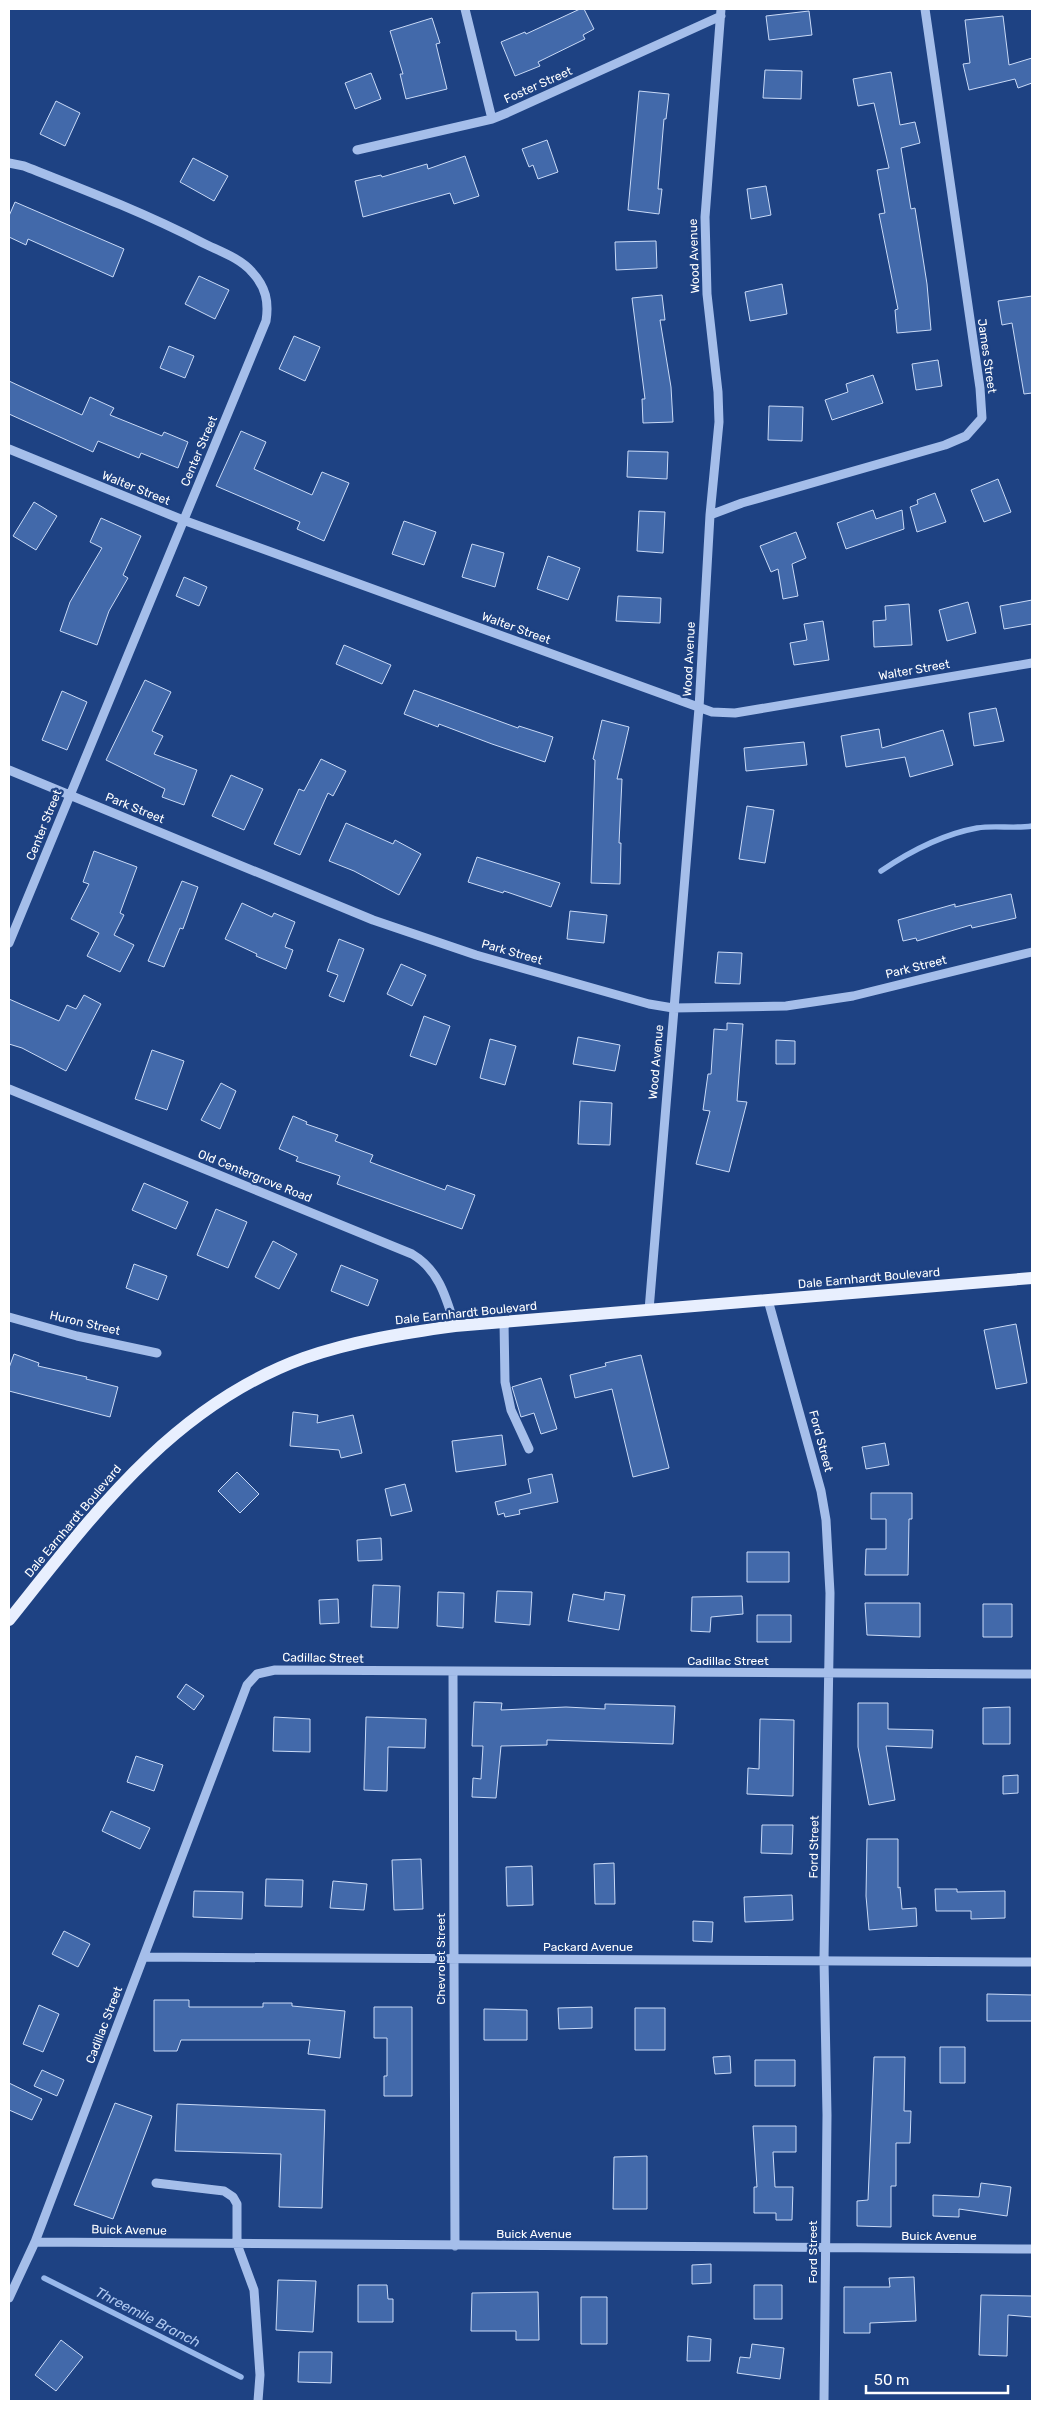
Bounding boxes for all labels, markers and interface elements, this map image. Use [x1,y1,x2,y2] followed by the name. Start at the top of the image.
[502,64,575,106] street label: Foster Street
[686,218,702,294] street label: Wood Avenue
[975,318,999,395] street label: James Street
[178,413,220,488] street label: Center Street
[100,468,172,508] street label: Walter Street
[480,609,553,647] street label: Walter Street
[680,621,698,697] street label: Wood Avenue
[877,657,951,683] street label: Walter Street
[23,787,65,863] street label: Center Street
[103,790,167,826] street label: Park Street
[480,937,544,967] street label: Park Street
[884,953,948,981] street label: Park Street
[646,1024,666,1100] street label: Wood Avenue
[196,1147,314,1205] street label: Old Centergrove Road
[797,1265,941,1291] street label: Dale Earnhardt Boulevard
[394,1299,538,1327] street label: Dale Earnhardt Boulevard
[48,1308,122,1338] street label: Huron Street
[806,1409,836,1474] street label: Ford Street
[22,1462,124,1580] street label: Dale Earnhardt Boulevard
[282,1650,364,1666] street label: Cadillac Street
[687,1654,769,1668] street label: Cadillac Street
[806,1815,822,1879] street label: Ford Street
[434,1913,448,2005] street label: Chevrolet Street
[543,1940,633,1954] street label: Packard Avenue
[83,1984,125,2065] street label: Cadillac Street
[806,2220,820,2283] street label: Ford Street
[91,2222,167,2238] street label: Buick Avenue
[496,2227,572,2241] street label: Buick Avenue
[901,2229,977,2243] street label: Buick Avenue
[92,2284,203,2351] water label: Threemile Branch
[866,2362,1008,2394] scale bar
[874,2371,909,2389] text: 50 m

